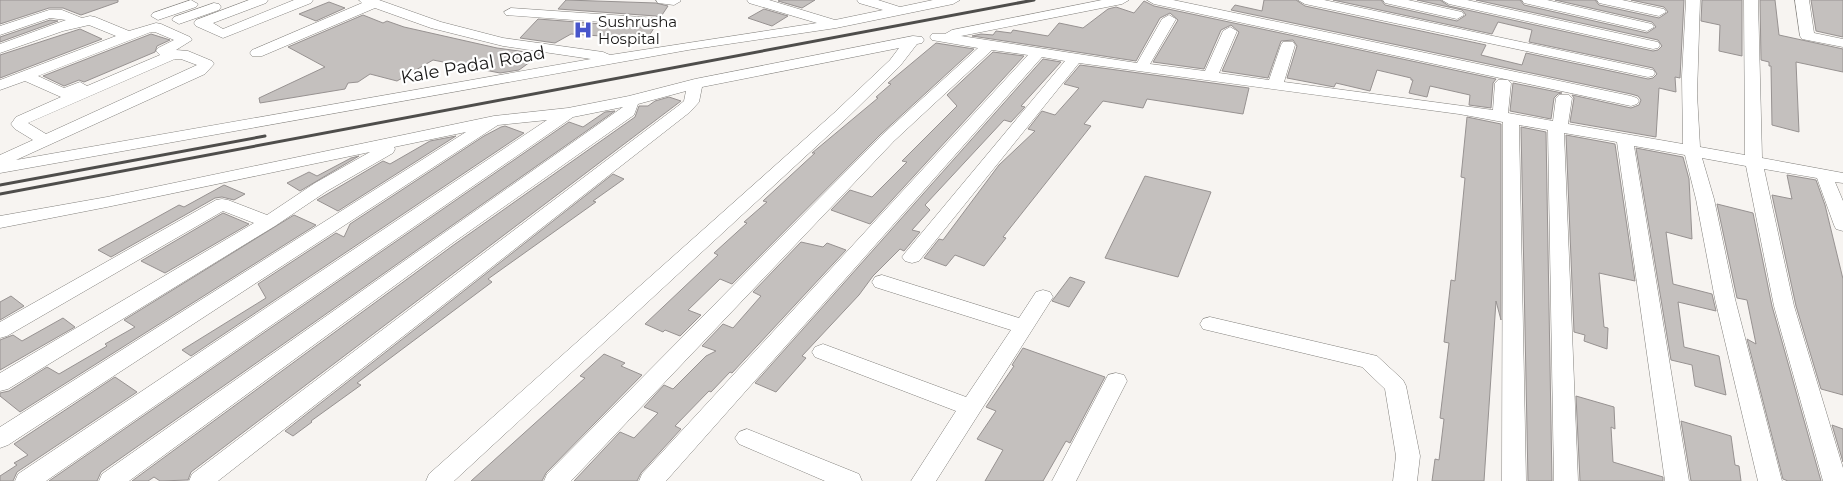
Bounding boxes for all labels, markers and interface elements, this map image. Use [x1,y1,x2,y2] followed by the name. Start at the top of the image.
[598,12,677,48] place label: Sushrusha Hospital
[572,19,594,41] hospital icon: Sushrusha Hospital
[399,41,547,89] street label: Kale Padal Road

